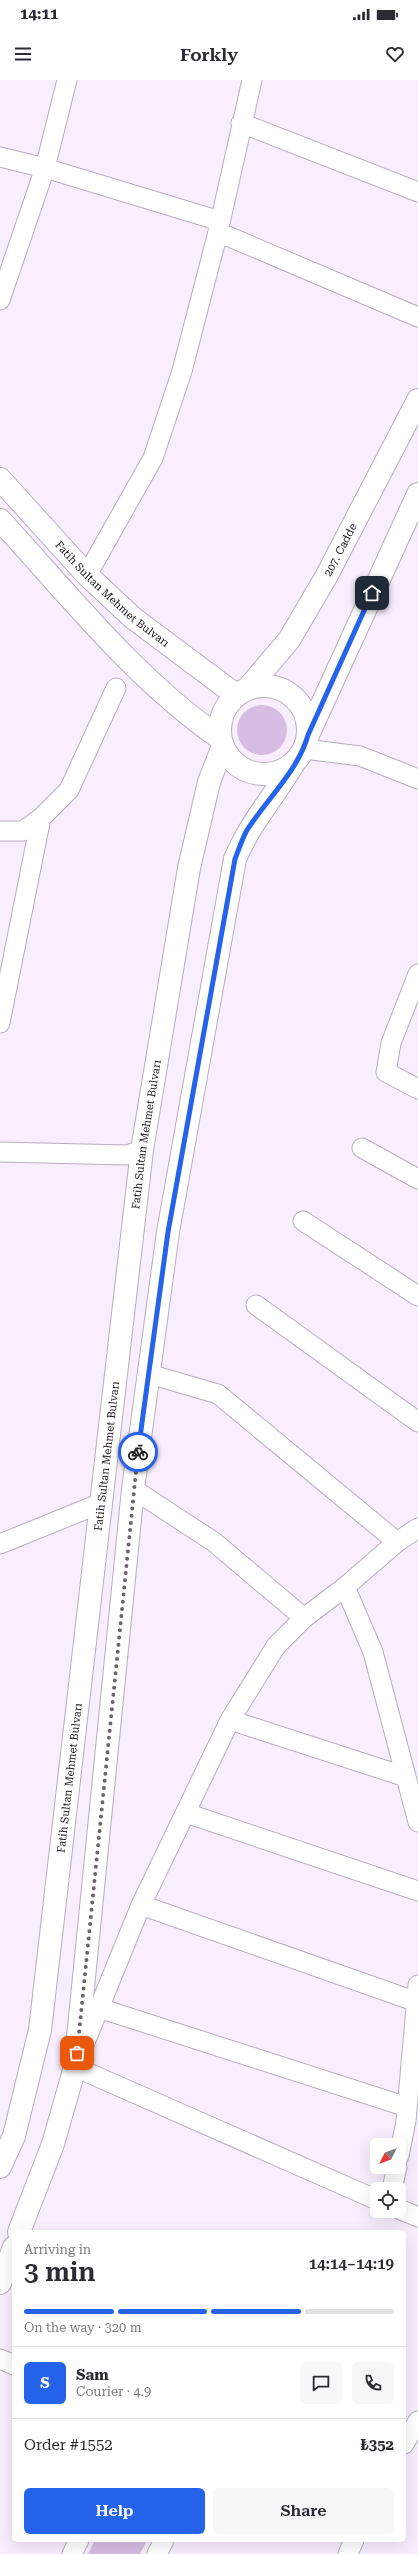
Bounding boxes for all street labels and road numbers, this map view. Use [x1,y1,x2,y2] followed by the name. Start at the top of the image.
[321,521,359,578] street label: 207. Cadde
[53,538,172,650] street label: Fatih Sultan Mehmet Bulvarı
[129,1058,163,1210] street label: Fatih Sultan Mehmet Bulvarı
[91,1380,122,1532] street label: Fatih Sultan Mehmet Bulvarı
[54,1702,84,1853] street label: Fatih Sultan Mehmet Bulvarı

